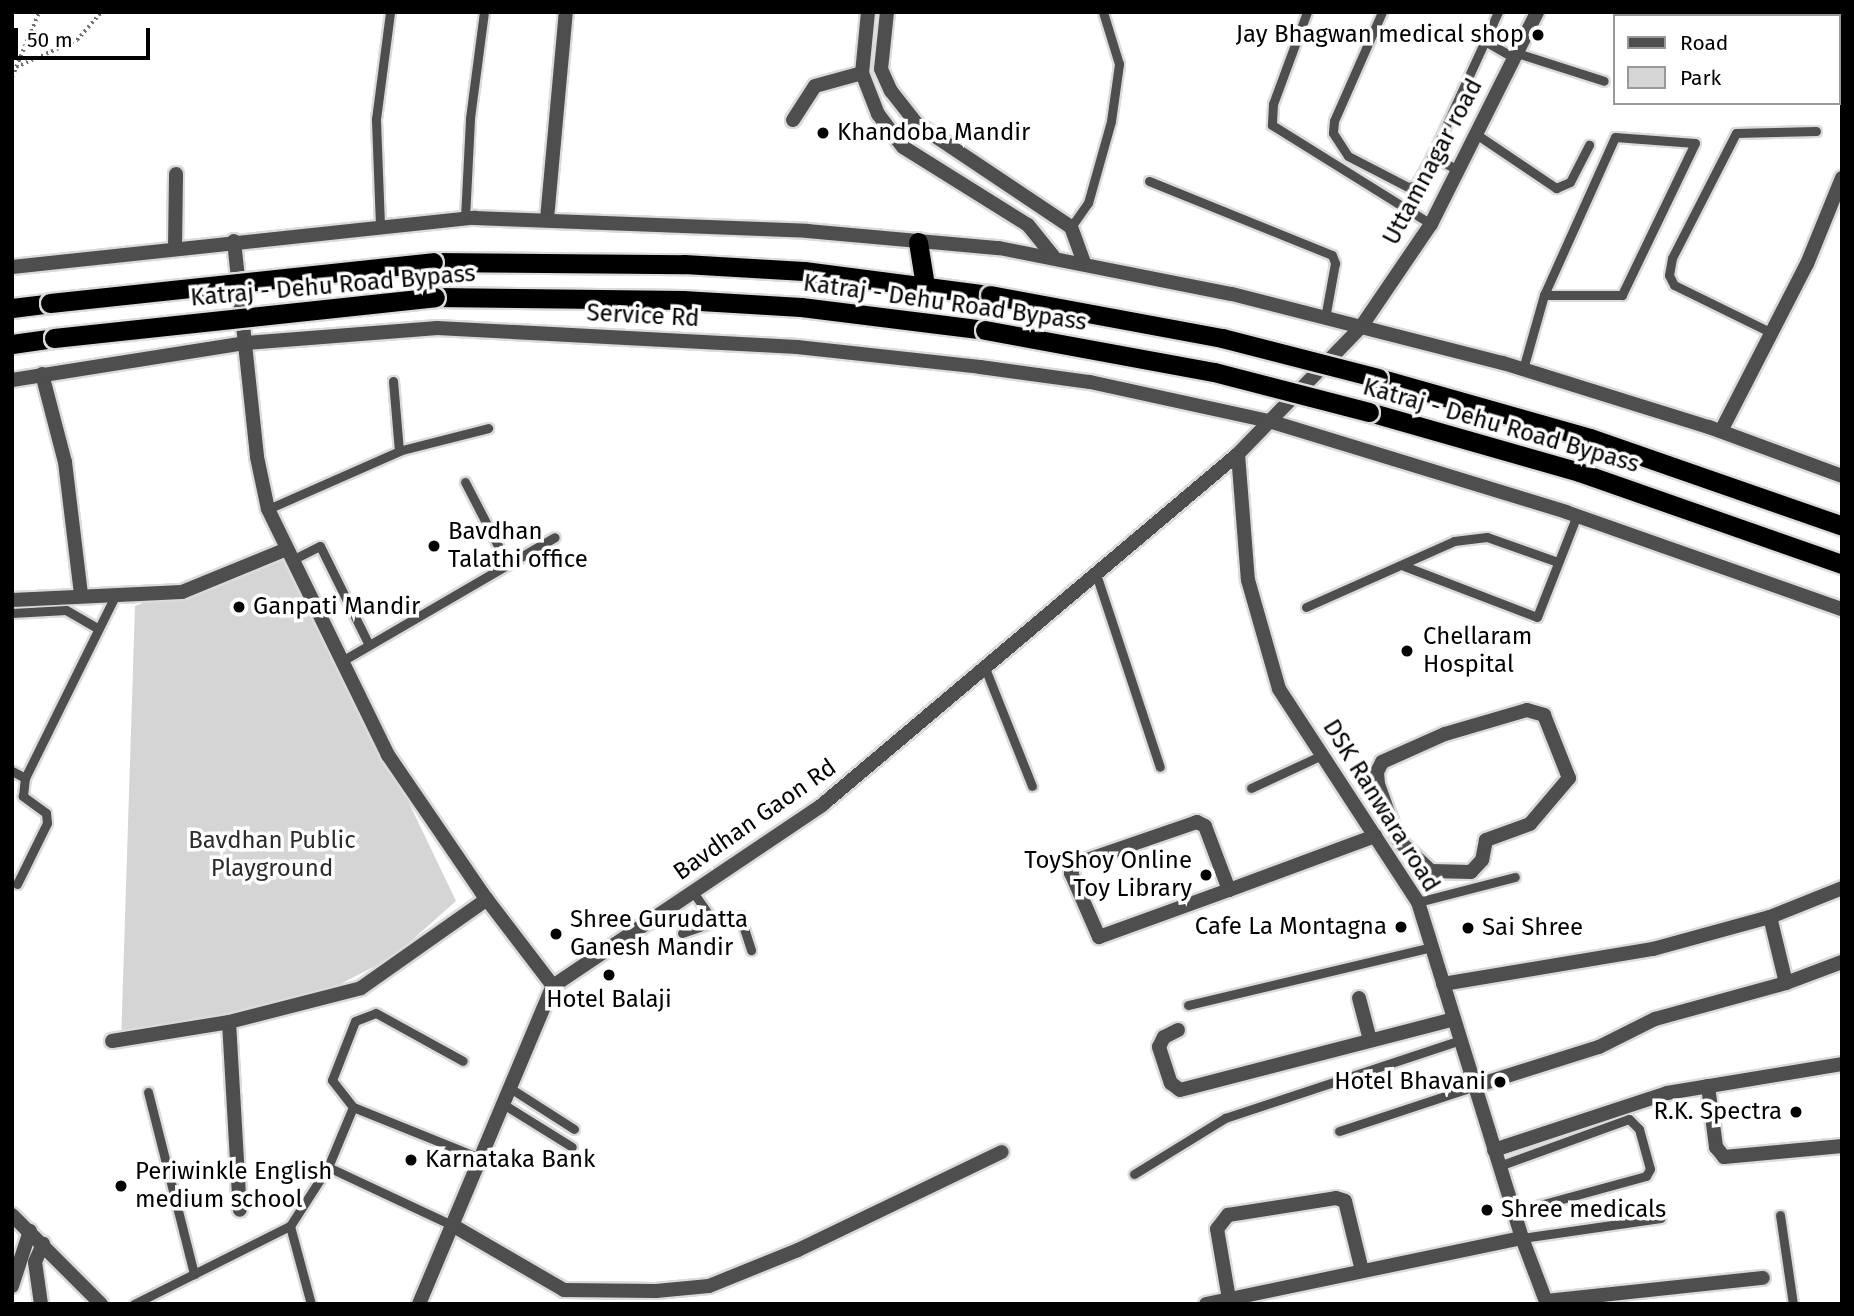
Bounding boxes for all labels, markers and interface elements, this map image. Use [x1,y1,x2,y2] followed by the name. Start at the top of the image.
[18,14,154,58] scale bar
[1612,14,1840,105] legend
[1236,21,1524,49] place label: Jay Bhagwan medical shop
[27,27,73,53] text: 50 m
[1530,27,1546,43] marker: Jay Bhagwan medical shop
[1680,30,1728,56] text: Road
[1680,65,1721,91] text: Park
[1377,74,1489,250] street label: Uttamnagar road
[837,119,1030,147] place label: Khandoba Mandir
[815,125,831,141] marker: Khandoba Mandir
[189,259,477,313] street label: Katraj - Dehu Road Bypass
[801,269,1089,337] street label: Katraj - Dehu Road Bypass
[586,299,700,333] street label: Service Rd
[1360,373,1642,479] street label: Katraj - Dehu Road Bypass
[448,518,588,574] place label: Bavdhan Talathi office
[426,538,442,554] marker: Bavdhan Talathi office
[253,593,420,621] place label: Ganpati Mandir
[231,599,247,615] marker: Ganpati Mandir
[1423,623,1532,679] place label: Chellaram Hospital
[1397,641,1417,661] marker: Chellaram Hospital
[1316,714,1446,898] street label: DSK Ranwara road
[668,753,842,887] street label: Bavdhan Gaon Rd
[188,827,356,883] park label: Bavdhan Public Playground
[1024,847,1192,903] place label: ToyShoy Online Toy Library
[1198,867,1214,883] marker: ToyShoy Online Toy Library
[570,906,748,962] place label: Shree Gurudatta Ganesh Mandir
[1195,913,1387,941] place label: Cafe La Montagna
[1482,914,1583,942] place label: Sai Shree
[1393,919,1409,935] marker: Cafe La Montagna
[1460,920,1476,936] marker: Sai Shree
[548,926,564,942] marker: Shree Gurudatta Ganesh Mandir
[601,967,617,983] marker: Hotel Balaji
[546,986,672,1014] place label: Hotel Balaji
[1334,1068,1486,1096] place label: Hotel Bhavani
[1492,1074,1508,1090] marker: Hotel Bhavani
[1653,1098,1782,1126] place label: R.K. Spectra
[1788,1104,1804,1120] marker: R.K. Spectra
[425,1146,595,1174] place label: Karnataka Bank
[403,1152,419,1168] marker: Karnataka Bank
[135,1158,332,1214] place label: Periwinkle English medium school
[113,1178,129,1194] marker: Periwinkle English medium school
[1501,1196,1666,1224] place label: Shree medicals
[1479,1202,1495,1218] marker: Shree medicals

